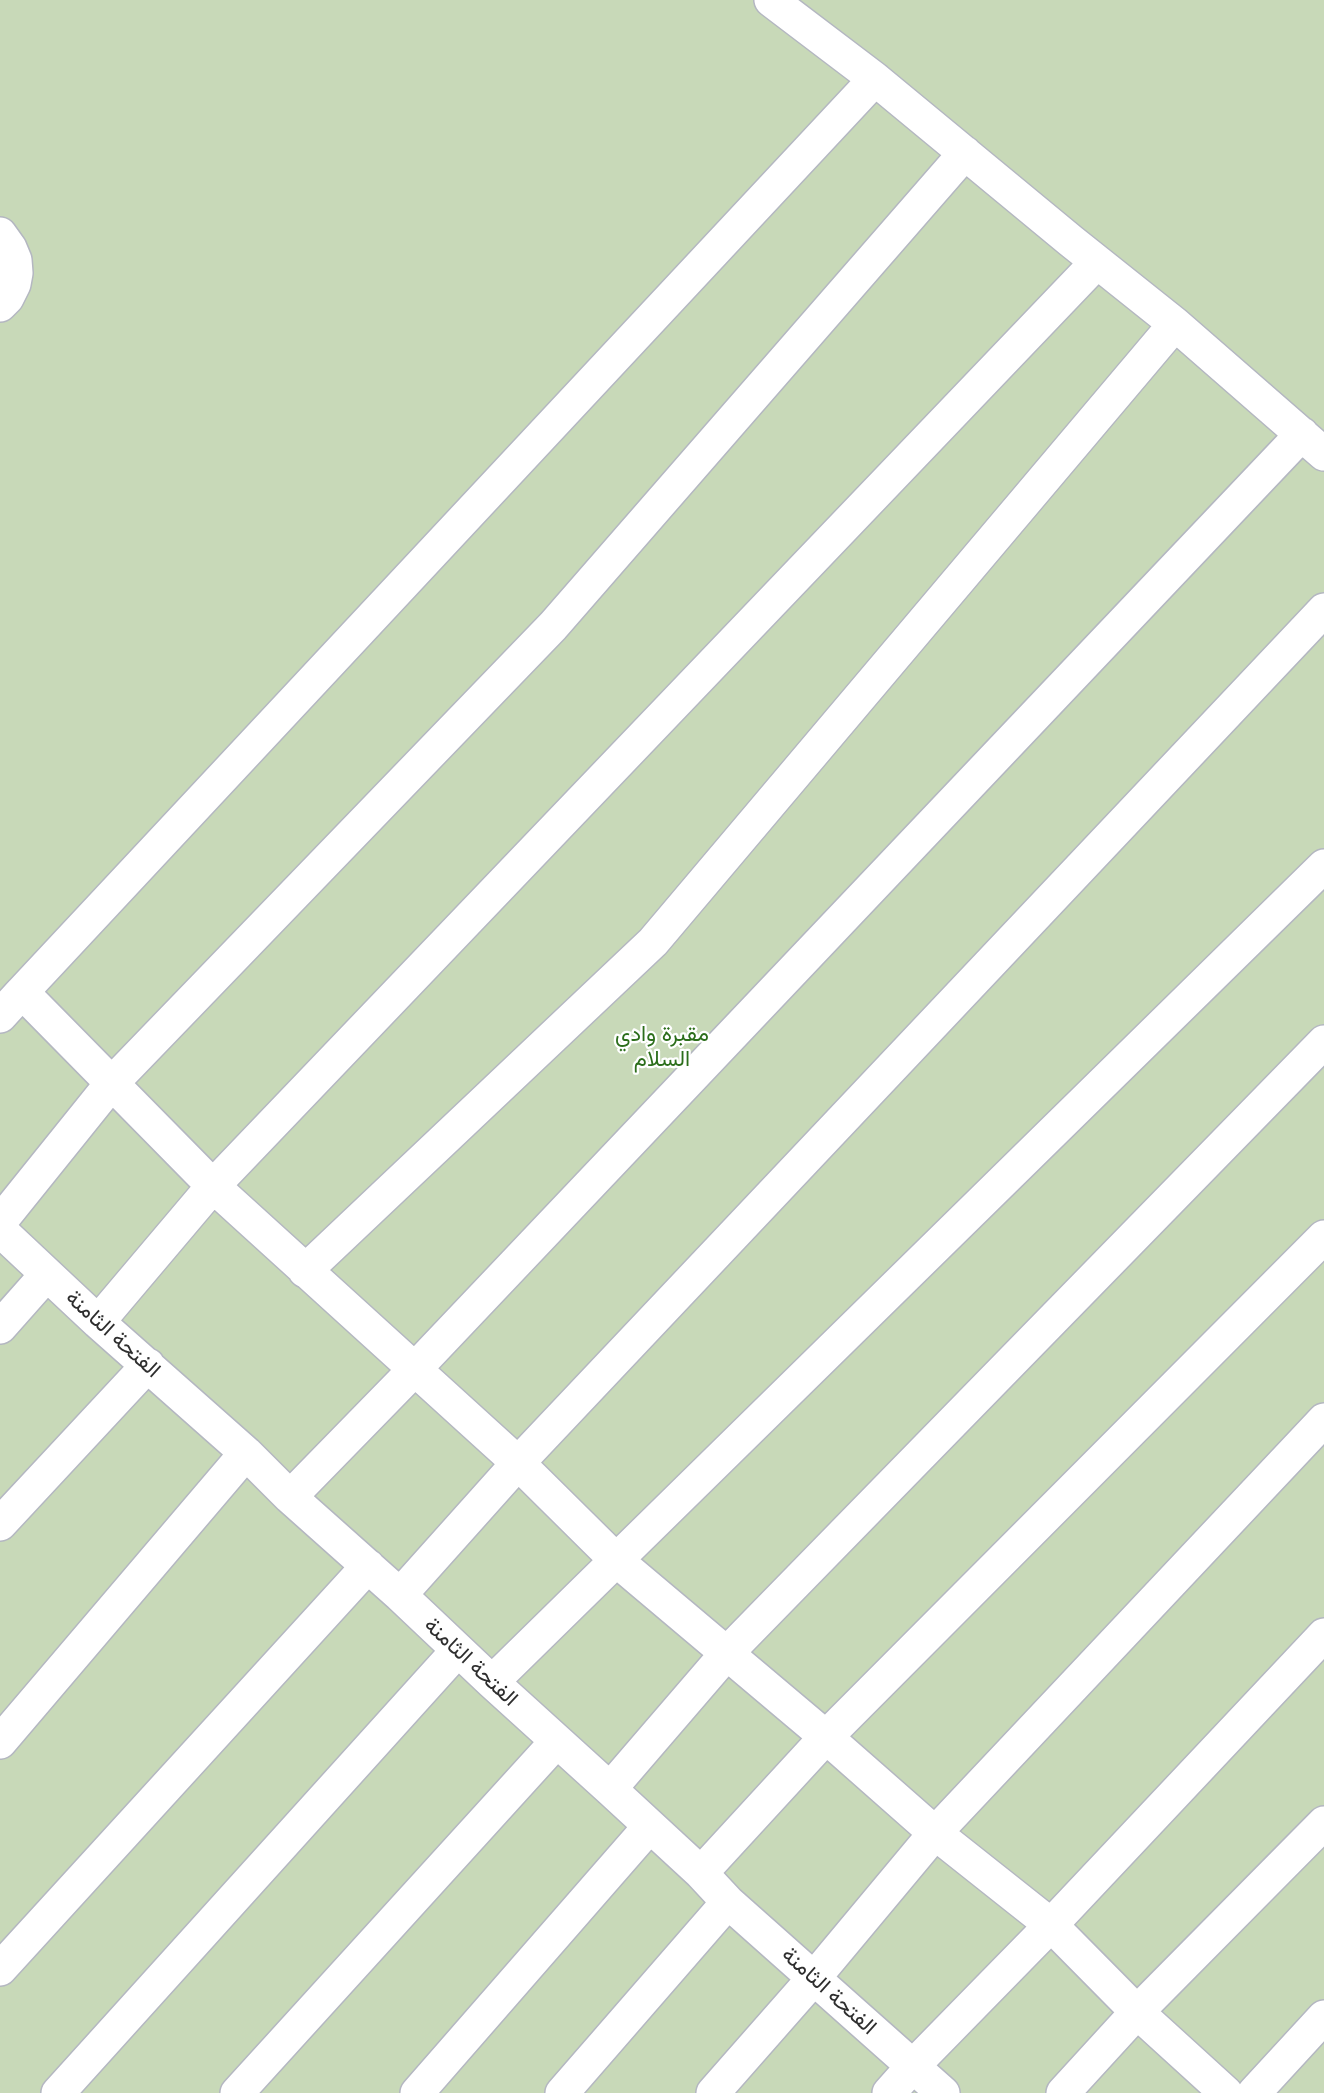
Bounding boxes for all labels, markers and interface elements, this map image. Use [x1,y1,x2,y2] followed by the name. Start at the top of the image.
[615,1021,709,1072] park label: مقبرة وادي السلام
[60,1285,166,1383] street label: الفتحة الثامنة
[419,1612,523,1712] street label: الفتحة الثامنة
[776,1942,882,2040] street label: الفتحة الثامنة

